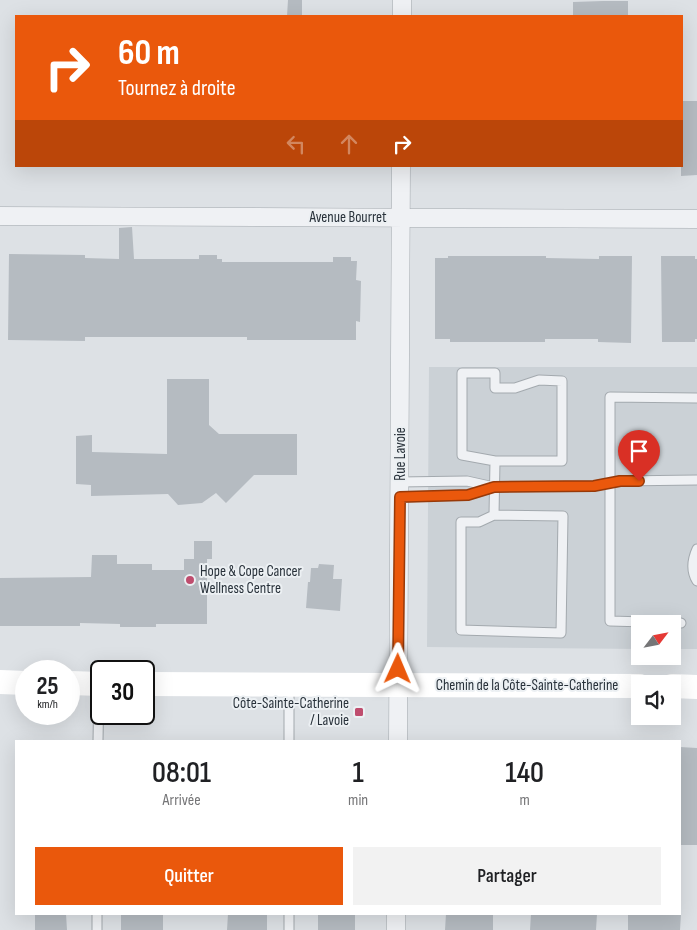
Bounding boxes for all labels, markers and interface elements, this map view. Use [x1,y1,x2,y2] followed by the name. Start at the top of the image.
[118,32,180,75] text: 60 m
[35,35,100,100] icon: right
[118,75,235,102] text: Tournez à droite
[282,130,310,158] icon: left
[335,130,363,158] icon: ahead
[388,130,416,158] icon: right
[308,208,387,227] street label: Avenue Bourret
[391,427,410,481] street label: Rue Lavoie
[618,430,660,481] pin
[625,437,653,465] icon: arrive
[200,562,303,598] place label: Hope & Cope Cancer Wellness Centre
[184,574,196,586] marker: Hope & Cope Cancer Wellness Centre
[631,615,681,665] north arrow
[631,615,681,725] map controls
[371,642,423,694] position arrow
[90,660,155,725] speed limit sign: 30
[37,671,58,702] text: 25
[631,675,681,725] button: sound
[436,676,618,695] street label: Chemin de la Côte-Sainte-Catherine
[233,694,349,730] place label: Côte-Sainte-Catherine / Lavoie
[37,697,58,712] text: km/h
[353,706,365,718] marker: Côte-Sainte-Catherine / Lavoie
[152,755,211,791] text: 08:01
[353,755,364,791] text: 1
[505,755,544,791] text: 140
[162,791,201,810] text: Arrivée
[348,791,368,810] text: min
[519,791,530,810] text: m
[35,847,343,905] button: Quitter
[353,847,661,905] button: Partager

